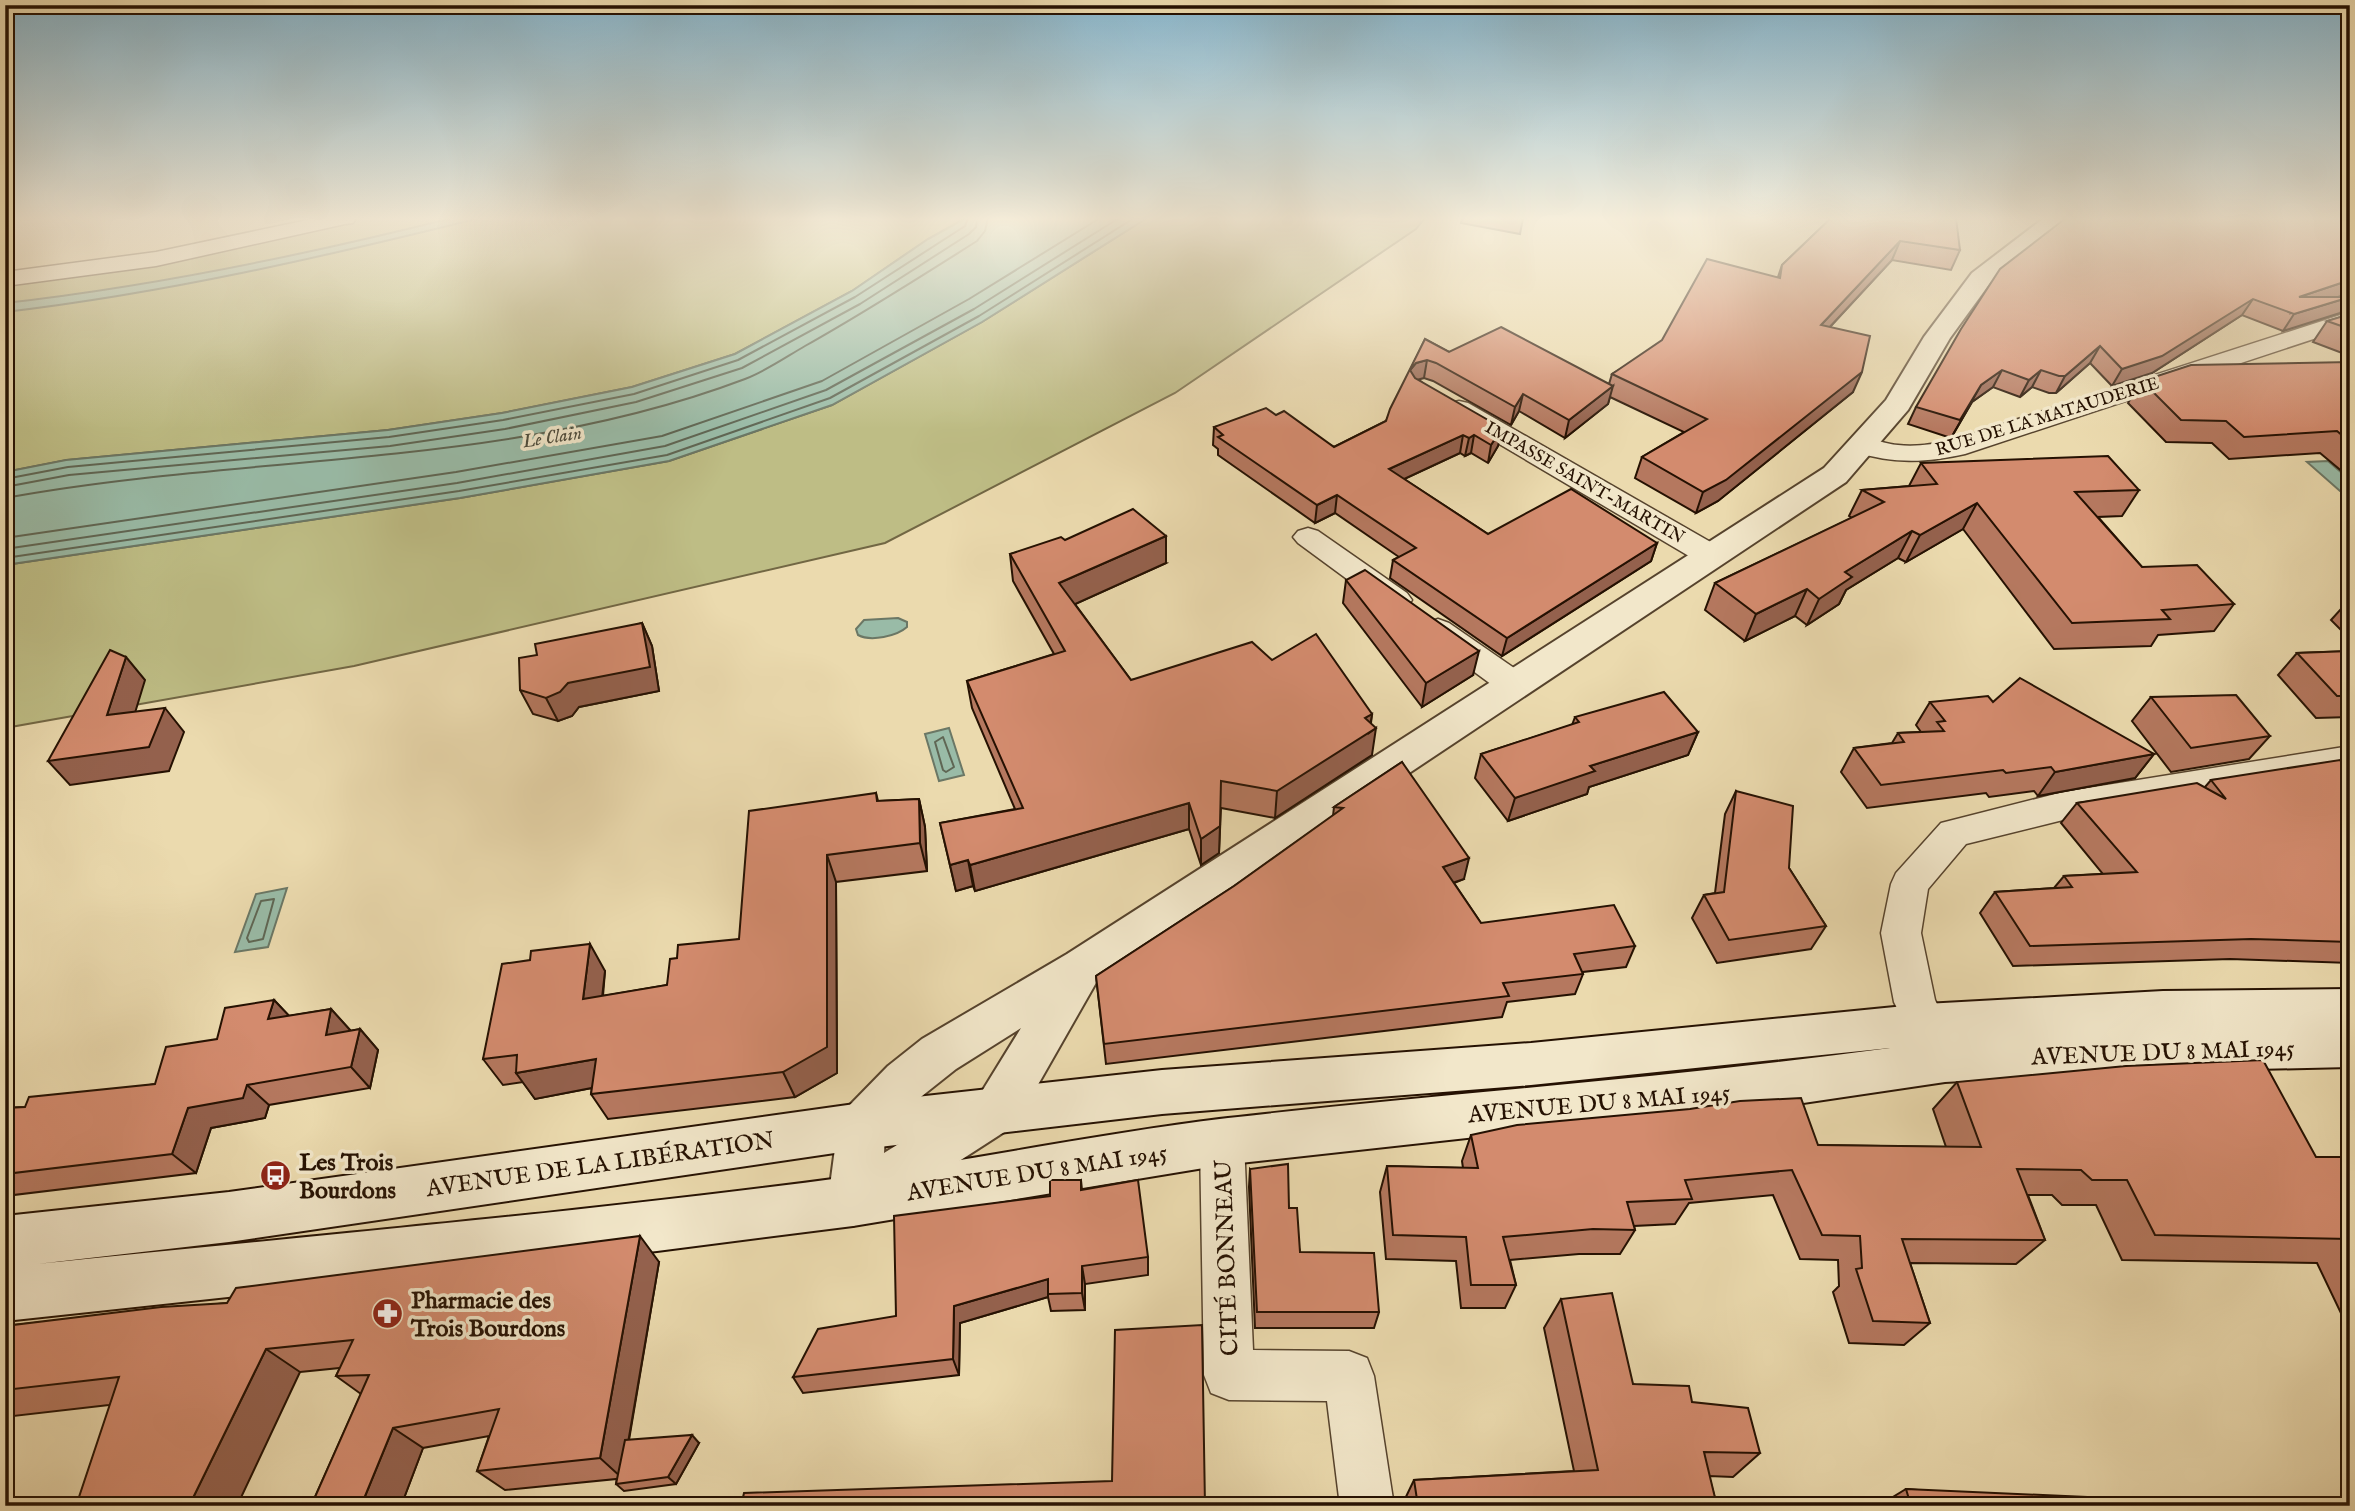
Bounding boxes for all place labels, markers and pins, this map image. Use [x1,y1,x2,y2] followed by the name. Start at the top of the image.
[299,1148,396,1207] place label: Les Trois Bourdons
[259,1159,293,1193] bus stop icon: Les Trois Bourdons
[410,1286,566,1345] place label: Pharmacie des Trois Bourdons
[371,1297,405,1331] pharmacy icon: Pharmacie des Trois Bourdons

